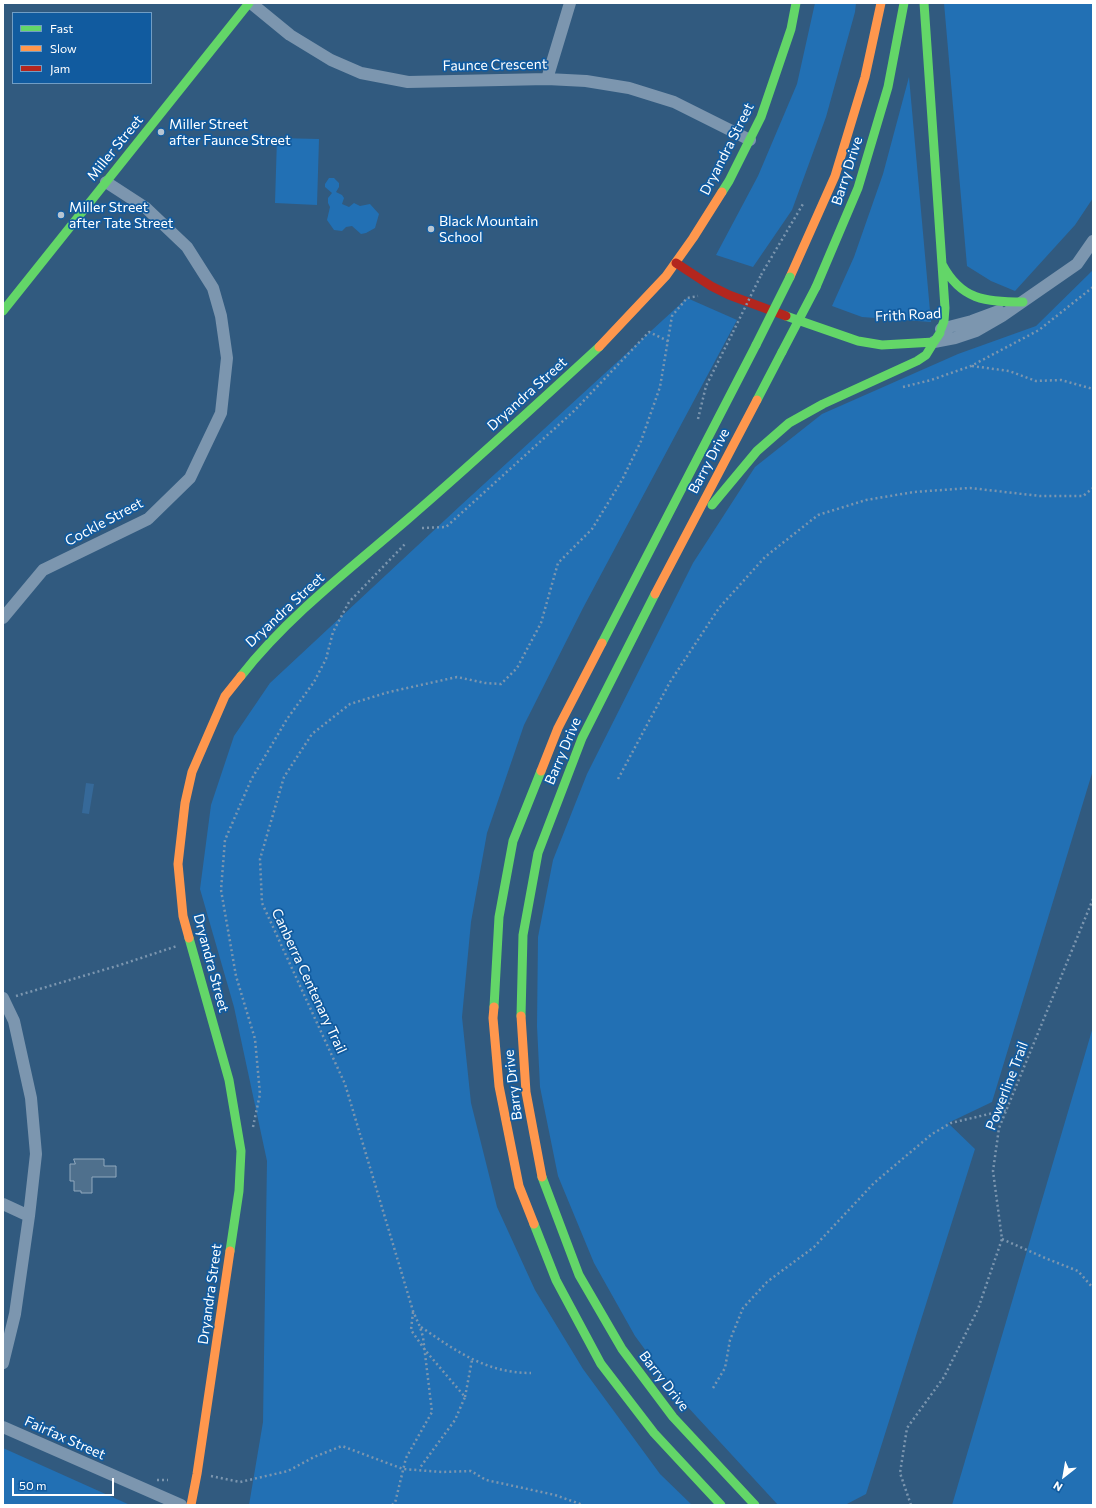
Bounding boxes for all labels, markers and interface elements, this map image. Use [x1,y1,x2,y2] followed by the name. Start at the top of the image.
[12,12,152,84] legend
[50,21,73,35] text: Fast
[50,41,77,55] text: Slow
[443,56,547,74] street label: Faunce Crescent
[50,61,70,75] text: Jam
[696,100,758,198] street label: Dryandra Street
[84,112,146,184] street label: Miller Street
[169,116,291,148] place label: Miller Street after Faunce Street
[156,127,166,137] marker: Miller Street after Faunce Street
[828,135,866,207] street label: Barry Drive
[69,199,174,232] place label: Miller Street after Tate Street
[56,210,66,220] marker: Miller Street after Tate Street
[439,213,538,246] place label: Black Mountain School
[426,224,436,234] marker: Black Mountain School
[875,305,941,325] street label: Frith Road
[484,354,570,434] street label: Dryandra Street
[685,426,733,496] street label: Barry Drive
[62,494,146,550] street label: Cockle Street
[242,569,328,651] street label: Dryandra Street
[541,715,585,787] street label: Barry Drive
[268,906,350,1056] street label: Canberra Centenary Trail
[190,912,232,1014] street label: Dryandra Street
[982,1039,1032,1133] street label: Powerline Trail
[500,1049,526,1121] street label: Barry Drive
[195,1243,225,1345] street label: Dryandra Street
[635,1348,693,1414] street label: Barry Drive
[22,1413,108,1463] street label: Fairfax Street
[1044,1456,1084,1496] north arrow
[14,1470,116,1496] scale bar
[19,1478,47,1492] text: 50 m
[1051,1479,1064,1494] text: N

